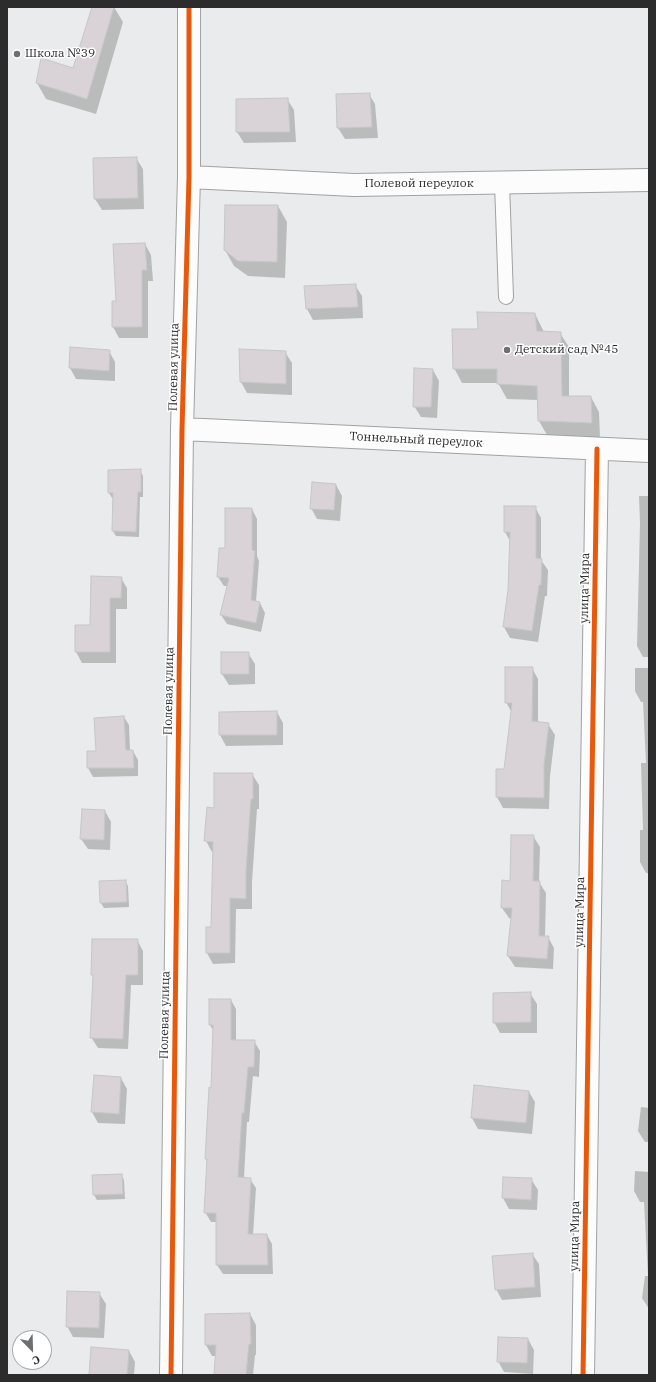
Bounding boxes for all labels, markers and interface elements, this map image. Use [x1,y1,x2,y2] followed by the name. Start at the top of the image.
[25,47,95,61] place label: Школа №39
[12,49,22,59] marker: Школа №39
[364,177,474,191] street label: Полевой переулок
[166,323,182,411] street label: Полевая улица
[515,343,618,357] place label: Детский сад №45
[502,345,512,355] marker: Детский сад №45
[349,429,483,451] street label: Тоннельный переулок
[577,552,593,624] street label: улица Мира
[161,647,177,735] street label: Полевая улица
[572,876,588,948] street label: улица Мира
[157,971,173,1059] street label: Полевая улица
[567,1200,583,1272] street label: улица Мира
[12,1330,52,1370] north arrow
[30,1352,42,1368] text: С

